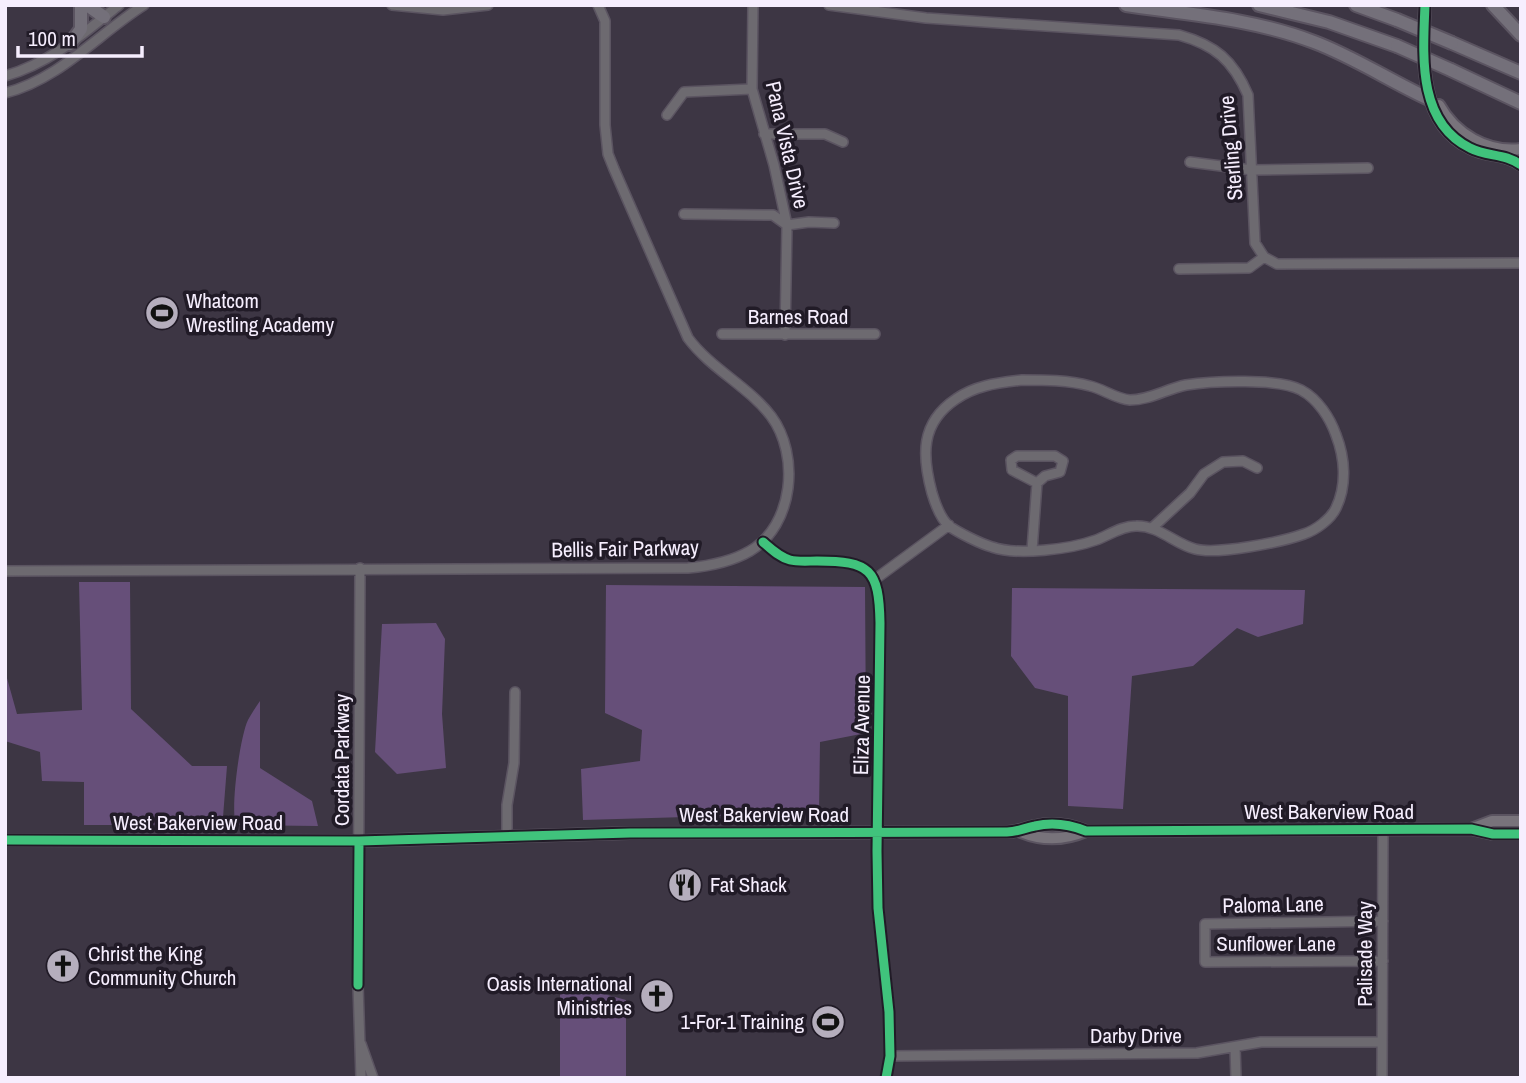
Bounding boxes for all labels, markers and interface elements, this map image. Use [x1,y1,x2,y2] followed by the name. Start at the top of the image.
[18,14,142,58] scale bar
[28,24,76,53] text: 100 m
[759,78,816,211] street label: Pana Vista Drive
[1211,94,1250,202] street label: Sterling Drive
[186,286,334,339] place label: Whatcom Wrestling Academy
[143,294,181,332] sports icon: Whatcom Wrestling Academy
[748,302,848,331] street label: Barnes Road
[551,533,699,564] street label: Bellis Fair Parkway
[846,675,877,775] street label: Eliza Avenue
[327,694,356,826] street label: Cordata Parkway
[1244,797,1414,826] street label: West Bakerview Road
[679,800,849,829] street label: West Bakerview Road
[113,808,283,837] street label: West Bakerview Road
[666,866,704,904] restaurant icon: Fat Shack
[710,870,787,899] place label: Fat Shack
[1222,889,1324,920] street label: Paloma Lane
[1350,901,1379,1007] street label: Palisade Way
[1216,929,1336,958] street label: Sunflower Lane
[88,939,236,992] place label: Christ the King Community Church
[44,947,82,985] church icon: Christ the King Community Church
[486,969,632,1022] place label: Oasis International Ministries
[638,977,676,1015] church icon: Oasis International Ministries
[809,1003,847,1041] sports icon: 1-For-1 Training
[680,1007,804,1036] place label: 1-For-1 Training
[1090,1021,1182,1050] street label: Darby Drive

